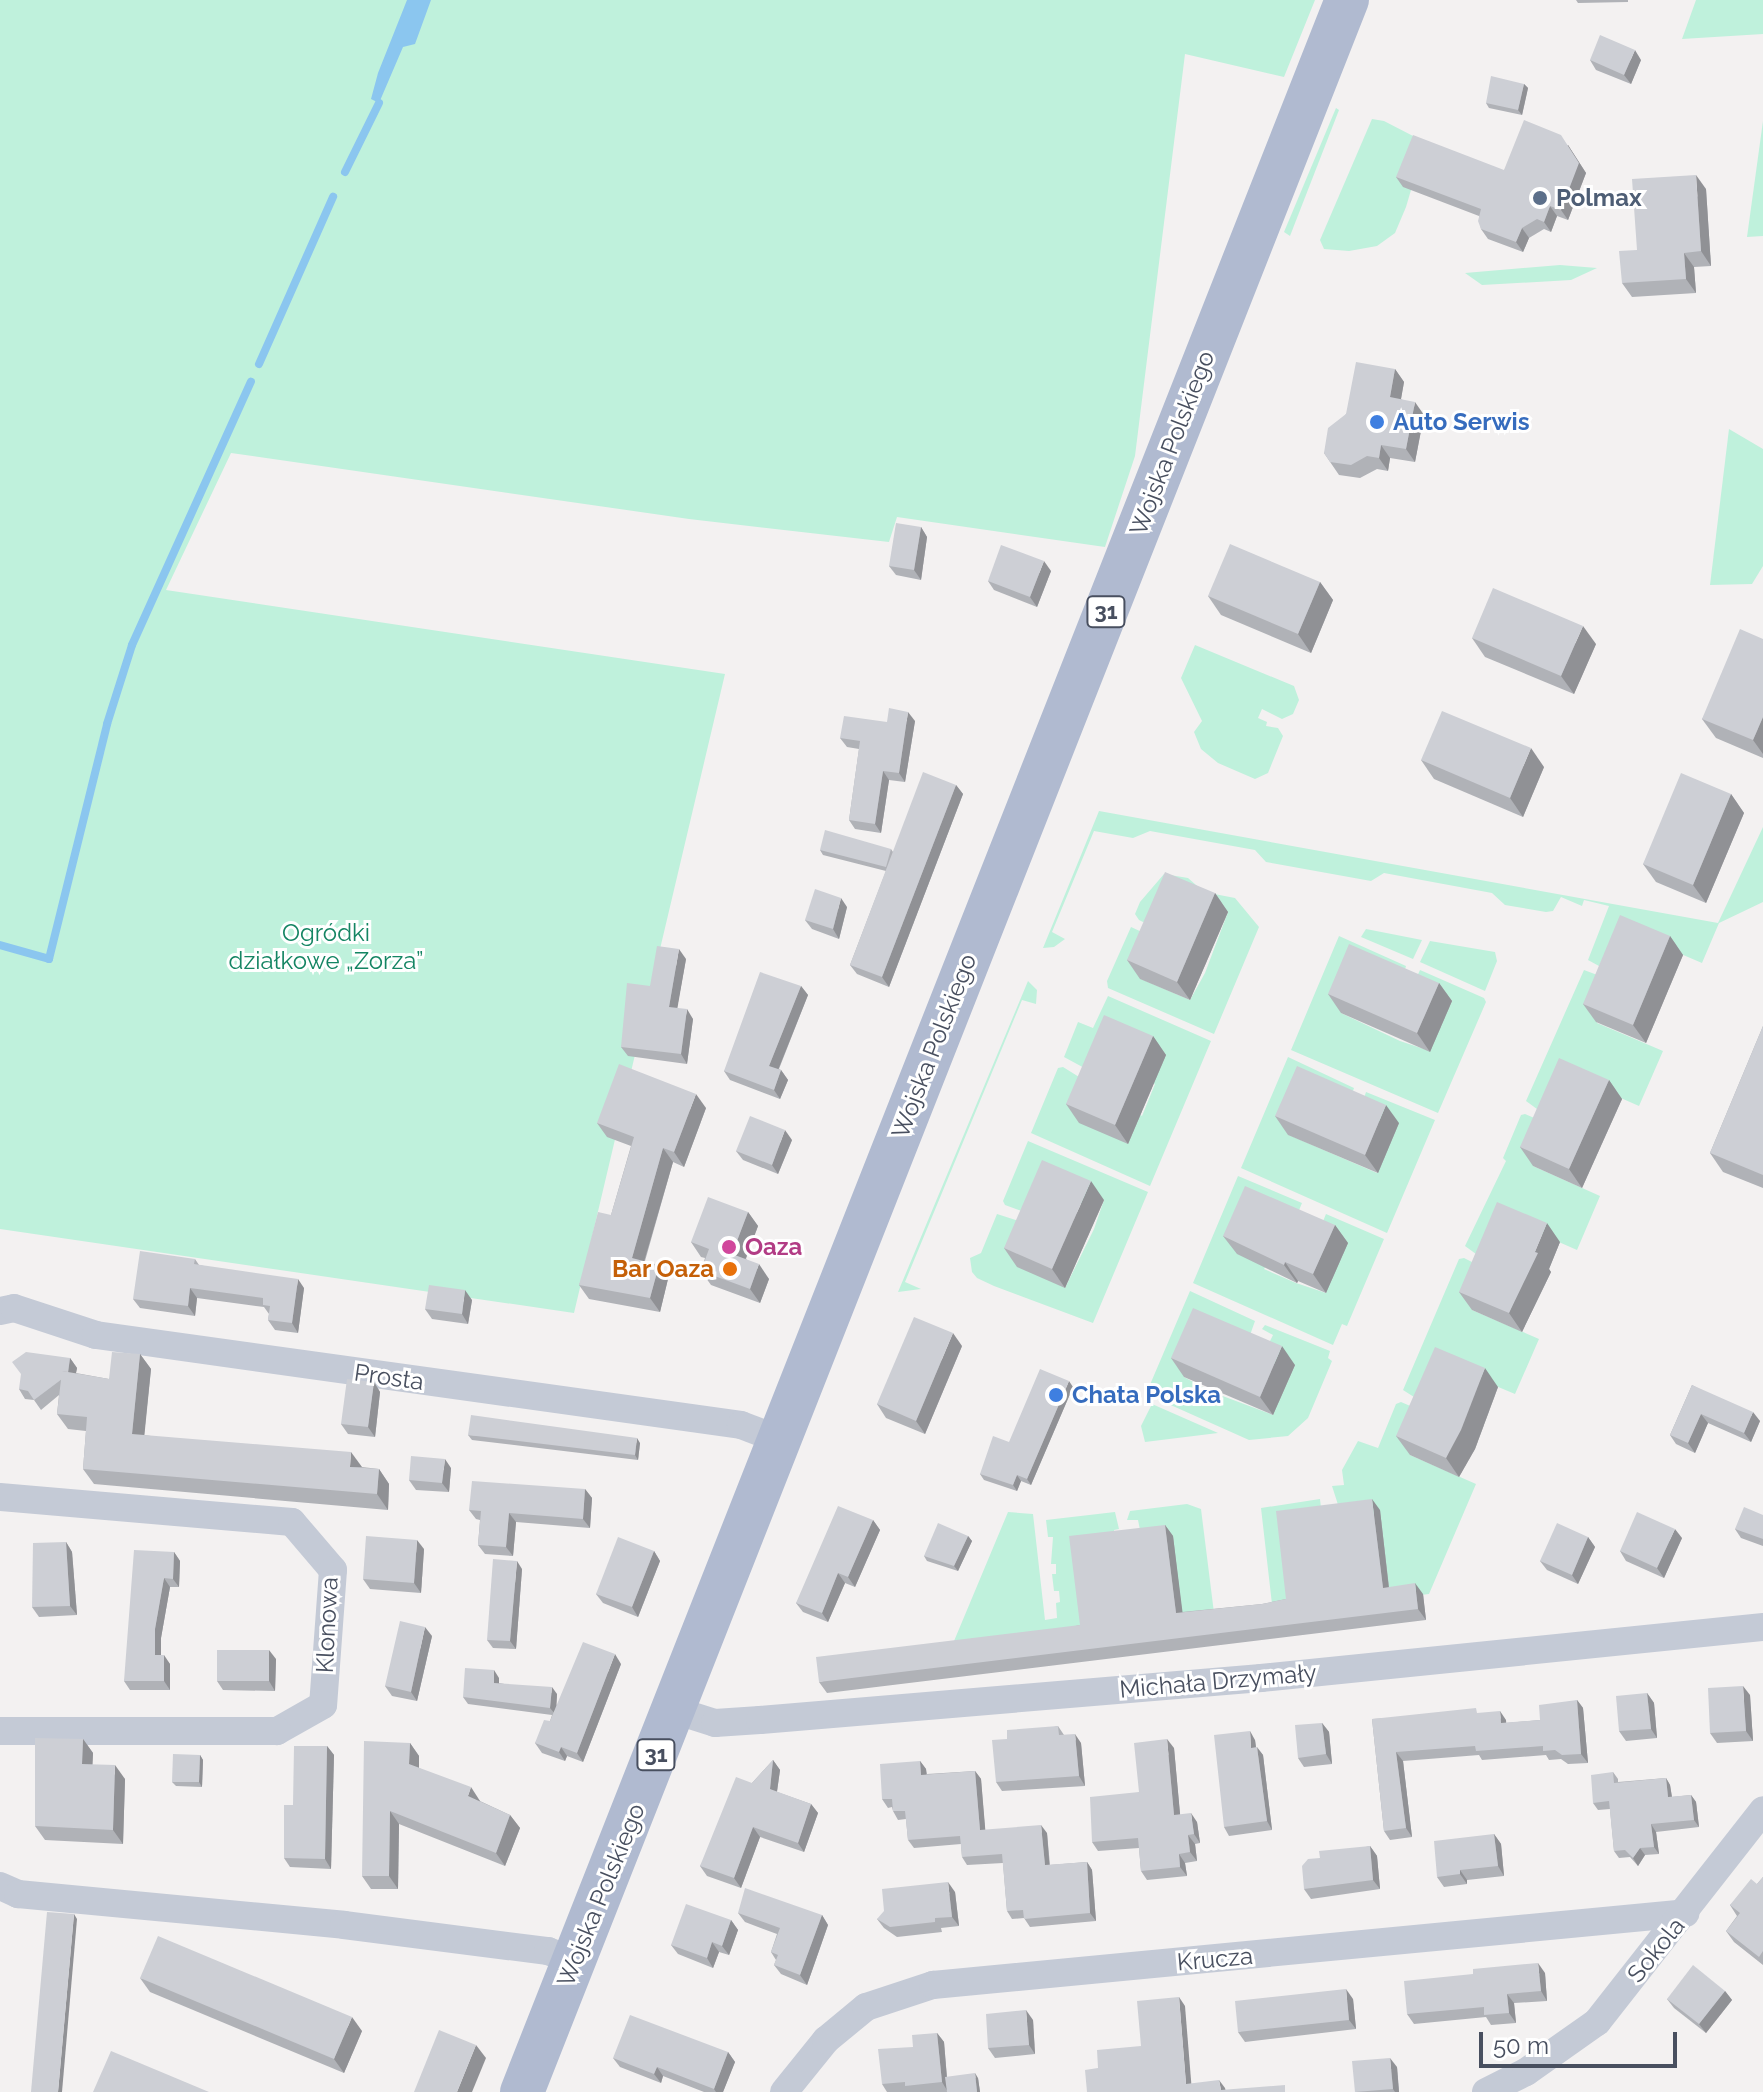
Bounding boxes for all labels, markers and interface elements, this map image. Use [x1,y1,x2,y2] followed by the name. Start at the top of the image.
[1556,184,1642,212] place label: Polmax
[1531,189,1549,207] marker: Polmax
[1124,347,1220,539] street label: Wojska Polskiego
[1393,408,1530,436] place label: Auto Serwis
[1368,413,1386,431] marker: Auto Serwis
[1086,594,1126,630] road number: 31
[229,919,423,975] park label: Ogródki działkowe „Zorza”
[886,950,982,1142] street label: Wojska Polskiego
[745,1233,802,1261] place label: Oaza
[720,1238,738,1256] marker: Oaza
[611,1255,714,1283] place label: Bar Oaza
[721,1260,739,1278] marker: Bar Oaza
[352,1358,426,1396] street label: Prosta
[1072,1381,1221,1409] place label: Chata Polska
[1047,1386,1065,1404] marker: Chata Polska
[310,1576,344,1674] street label: Klonowa
[1118,1658,1318,1704] street label: Michała Drzymały
[636,1737,676,1773] road number: 31
[551,1799,651,1991] street label: Wojska Polskiego
[1621,1912,1691,1988] street label: Sokola
[1176,1941,1254,1977] street label: Krucza
[1483,2016,1681,2066] scale bar
[1493,2031,1549,2060] text: 50 m

